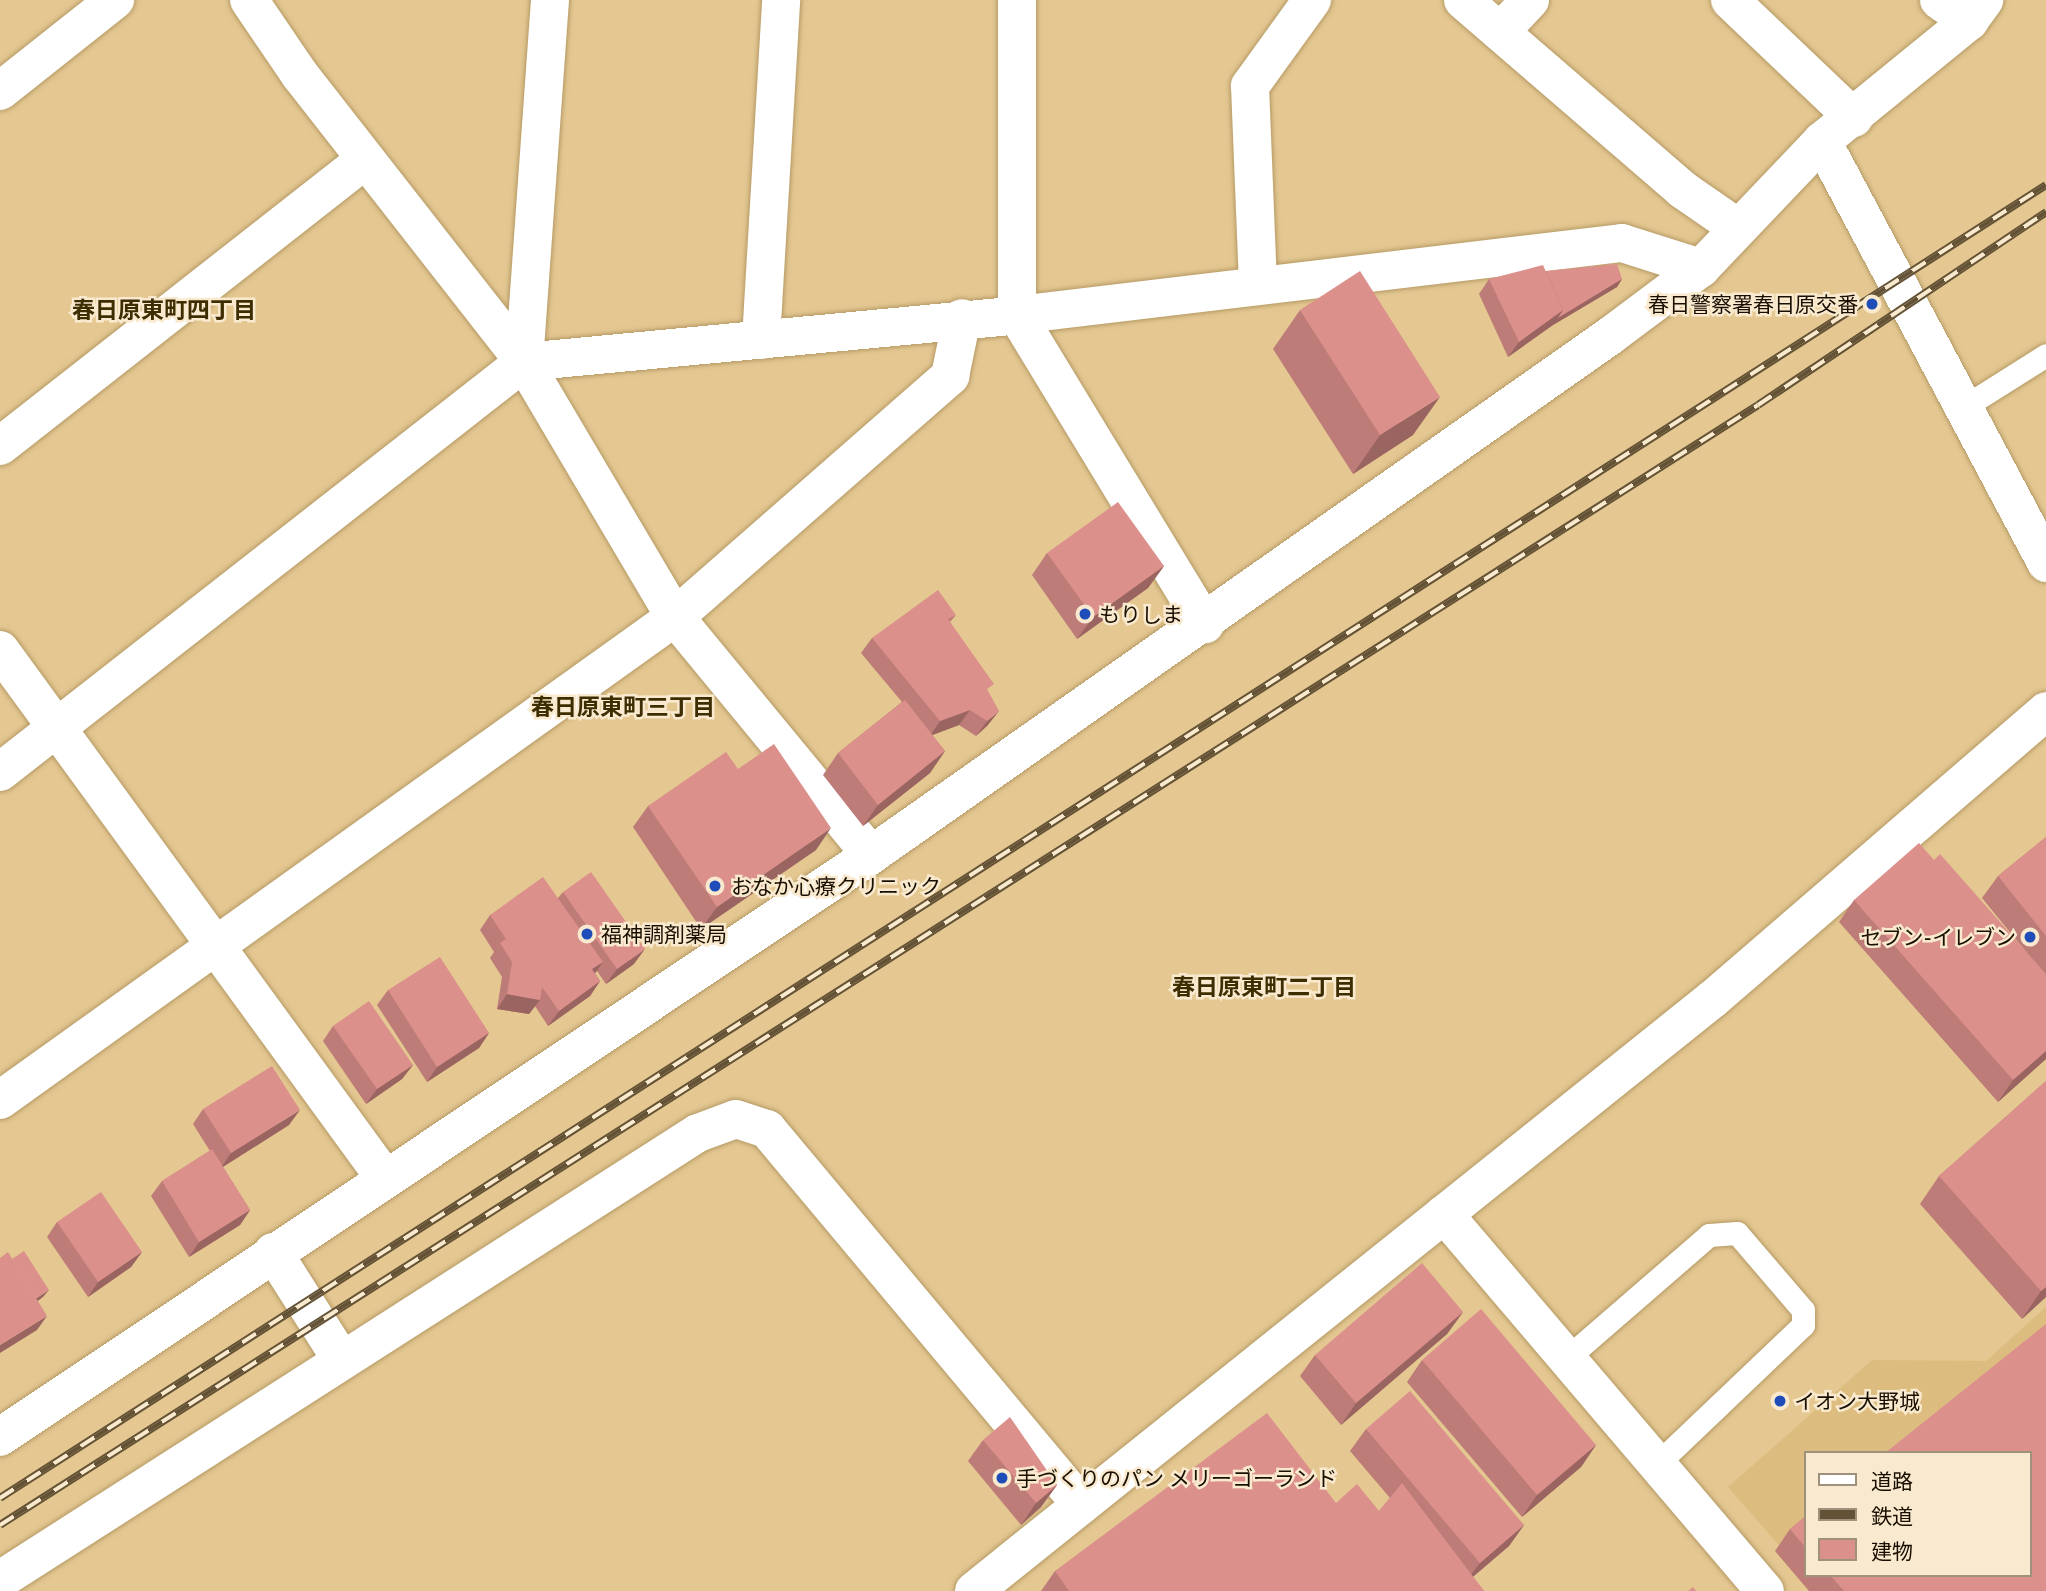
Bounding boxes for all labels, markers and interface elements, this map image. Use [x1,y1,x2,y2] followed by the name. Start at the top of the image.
[1648,291,1858,317] place label: 春日警察署春日原交番
[72,295,256,323] district label: 春日原東町四丁目
[1864,296,1880,312] marker: 春日警察署春日原交番
[1099,601,1183,627] place label: もりしま
[1077,606,1093,622] marker: もりしま
[531,692,715,720] district label: 春日原東町三丁目
[731,873,941,899] place label: おなか心療クリニック
[705,876,725,896] marker: おなか心療クリニック
[601,921,727,947] place label: 福神調剤薬局
[1861,924,2016,950] place label: セブン-イレブン
[579,926,595,942] marker: 福神調剤薬局
[2022,929,2038,945] marker: セブン-イレブン
[1172,972,1356,1000] district label: 春日原東町二丁目
[1794,1388,1920,1414] place label: イオン大野城
[1772,1393,1788,1409] marker: イオン大野城
[1804,1451,2032,1577] legend
[1016,1465,1336,1491] place label: 手づくりのパン メリーゴーランド
[1871,1467,1913,1495] text: 道路
[994,1470,1010,1486] marker: 手づくりのパン メリーゴーランド
[1871,1502,1913,1530] text: 鉄道
[1871,1537,1913,1565] text: 建物

